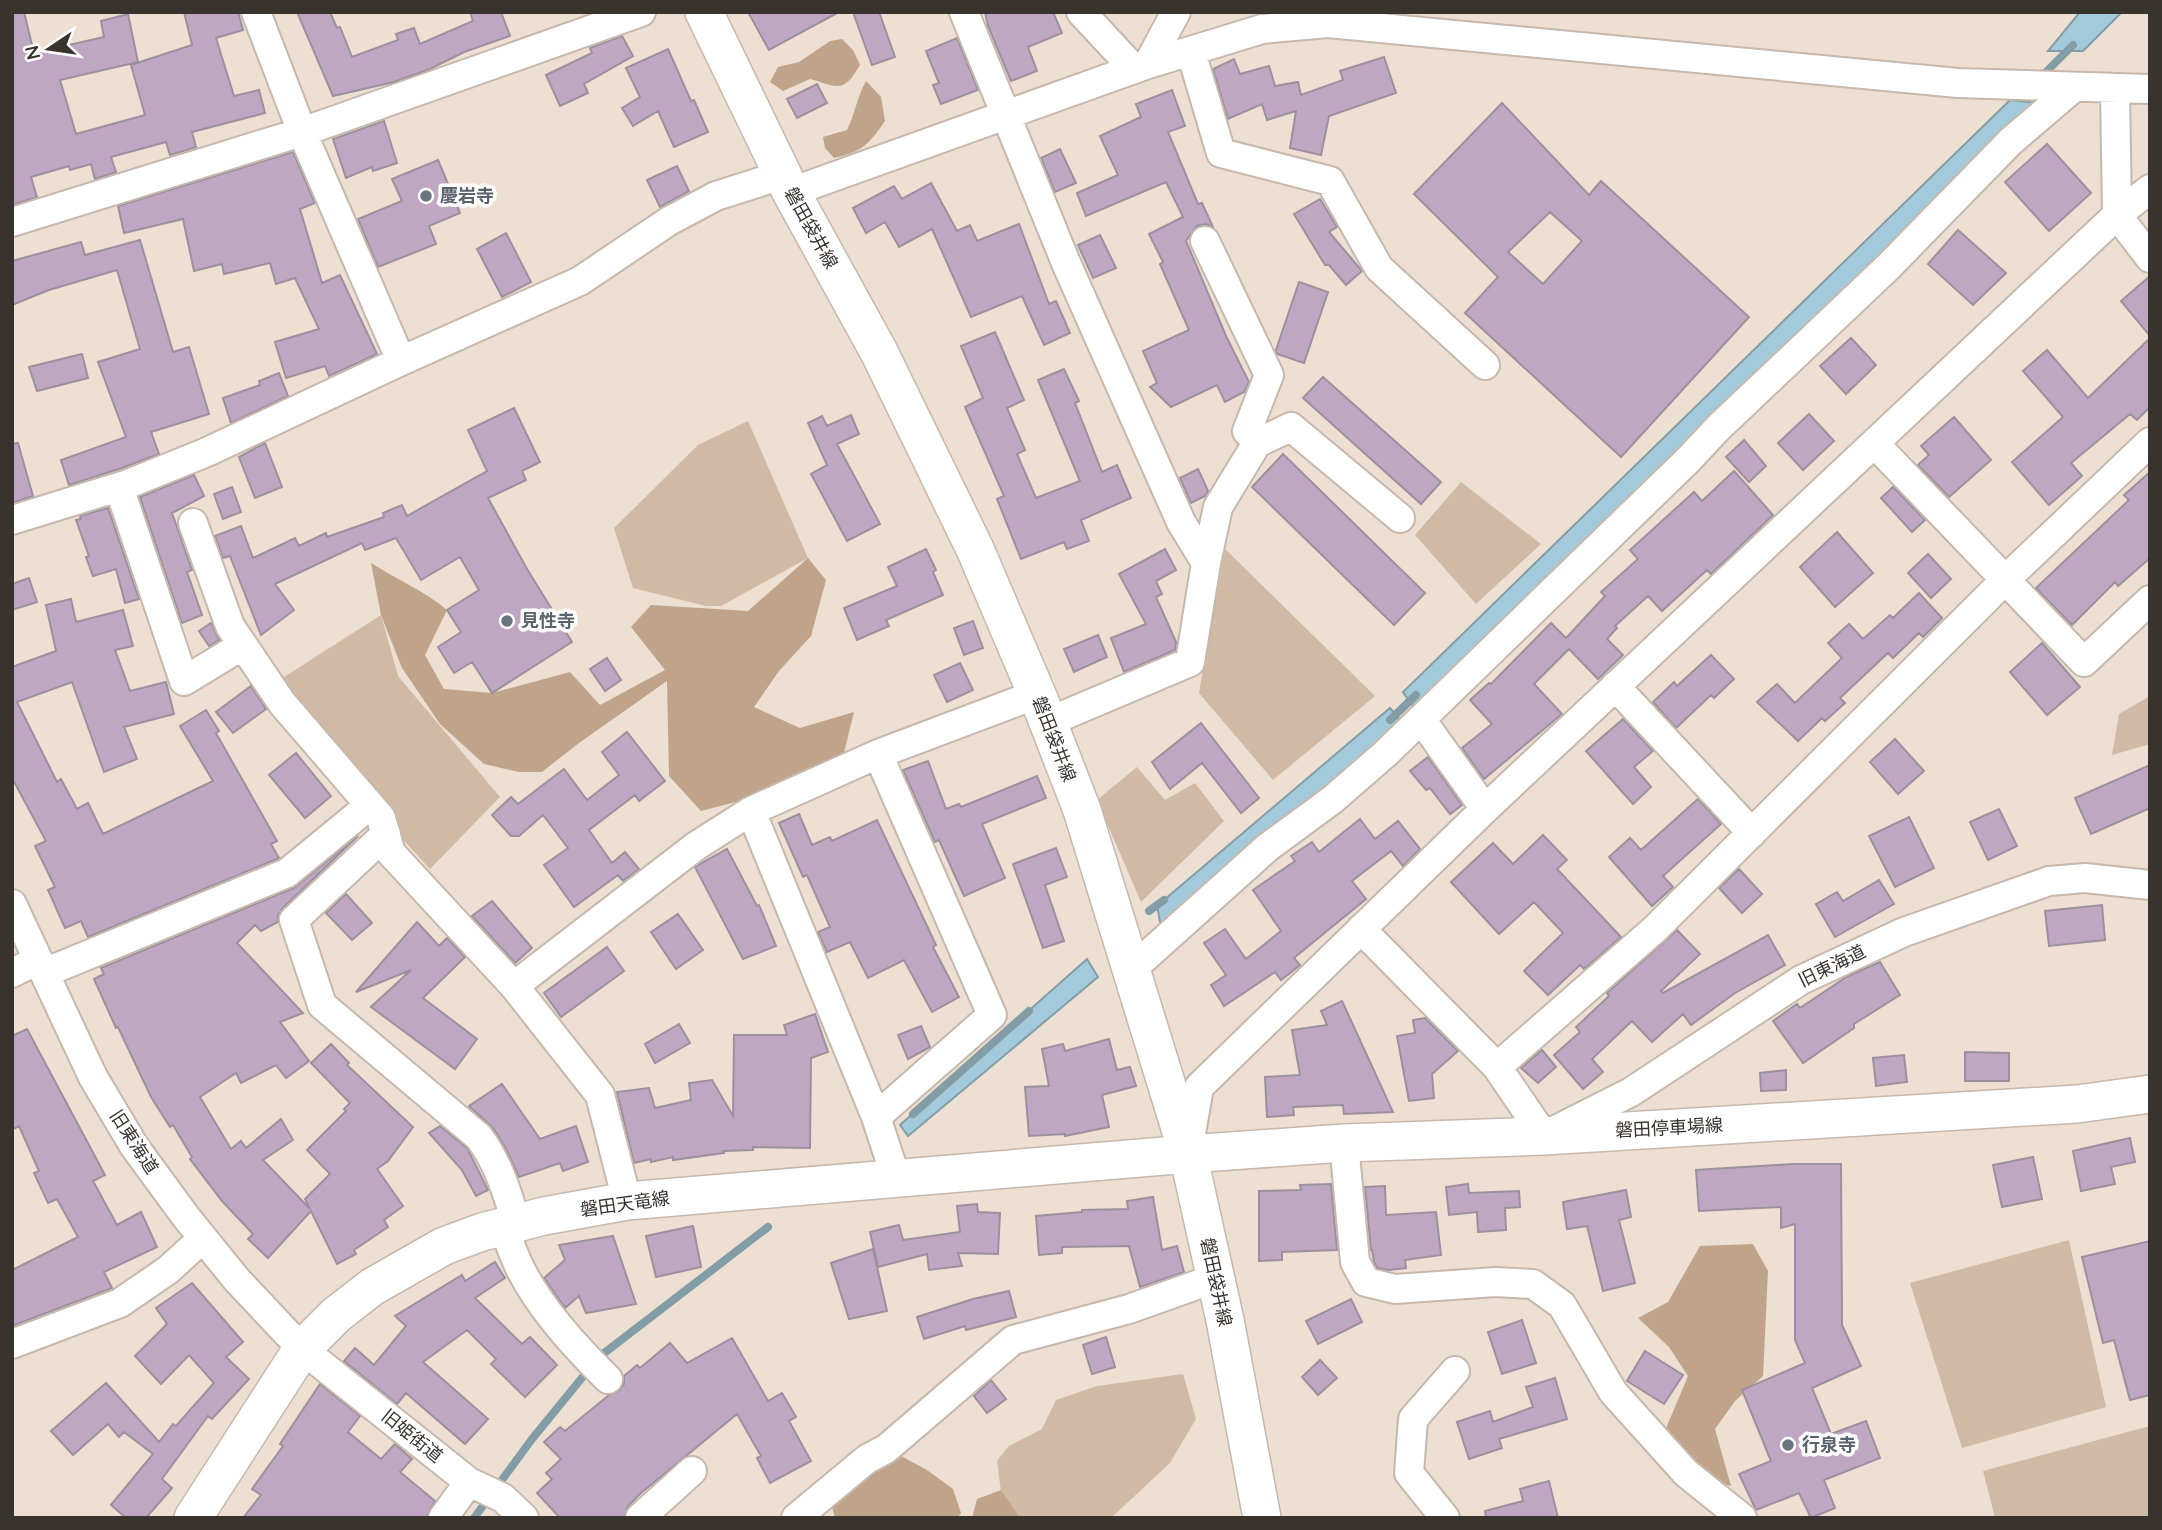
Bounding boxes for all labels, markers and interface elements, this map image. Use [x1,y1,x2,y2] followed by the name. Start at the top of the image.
[14,14,84,84] north arrow
[19,43,46,62] text: N
[780,183,843,273] street label: 磐田袋井線
[440,184,494,207] place label: 慶岩寺
[418,188,434,204] marker: 慶岩寺
[521,609,575,632] place label: 見性寺
[499,613,515,629] marker: 見性寺
[1028,693,1081,785] street label: 磐田袋井線
[1794,939,1869,992] street label: 旧東海道
[105,1105,164,1178] street label: 旧東海道
[1614,1113,1724,1142] street label: 磐田停車場線
[579,1186,671,1221] street label: 磐田天竜線
[1196,1235,1237,1328] street label: 磐田袋井線
[377,1404,448,1467] street label: 旧姫街道
[1802,1433,1856,1456] place label: 行泉寺
[1780,1437,1796,1453] marker: 行泉寺

